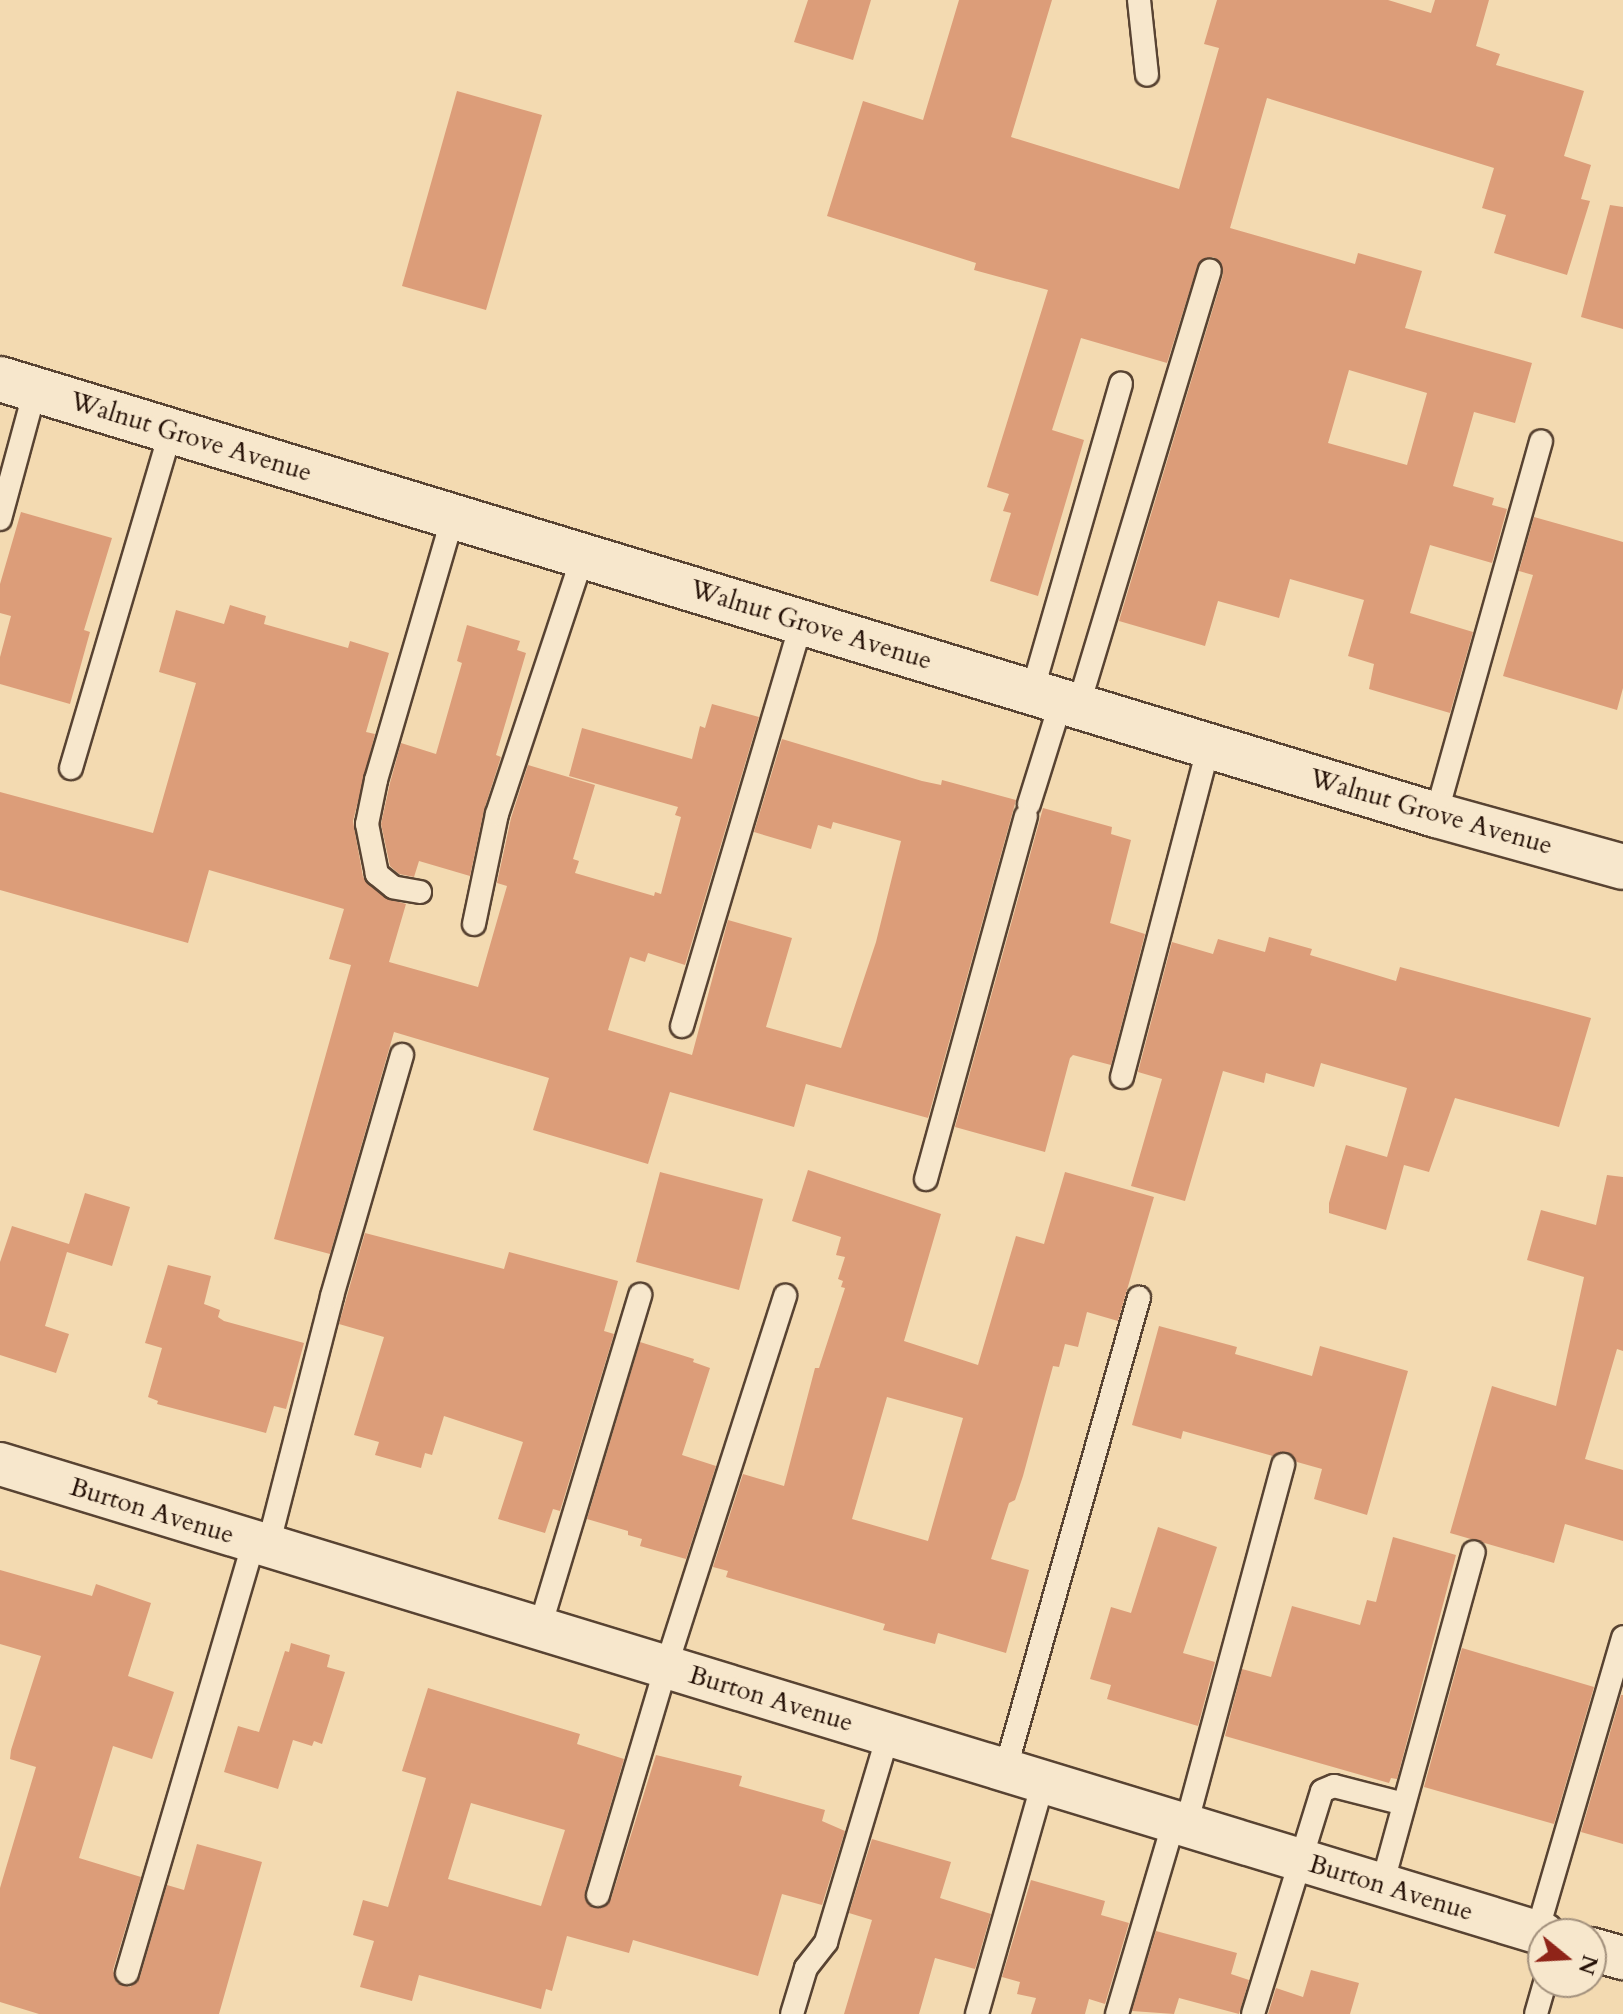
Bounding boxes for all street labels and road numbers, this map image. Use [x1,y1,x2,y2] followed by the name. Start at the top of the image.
[66,385,316,489] street label: Walnut Grove Avenue
[686,573,936,677] street label: Walnut Grove Avenue
[1306,762,1556,862] street label: Walnut Grove Avenue
[66,1471,238,1551] street label: Burton Avenue
[685,1659,857,1739] street label: Burton Avenue
[1305,1848,1477,1928] street label: Burton Avenue

